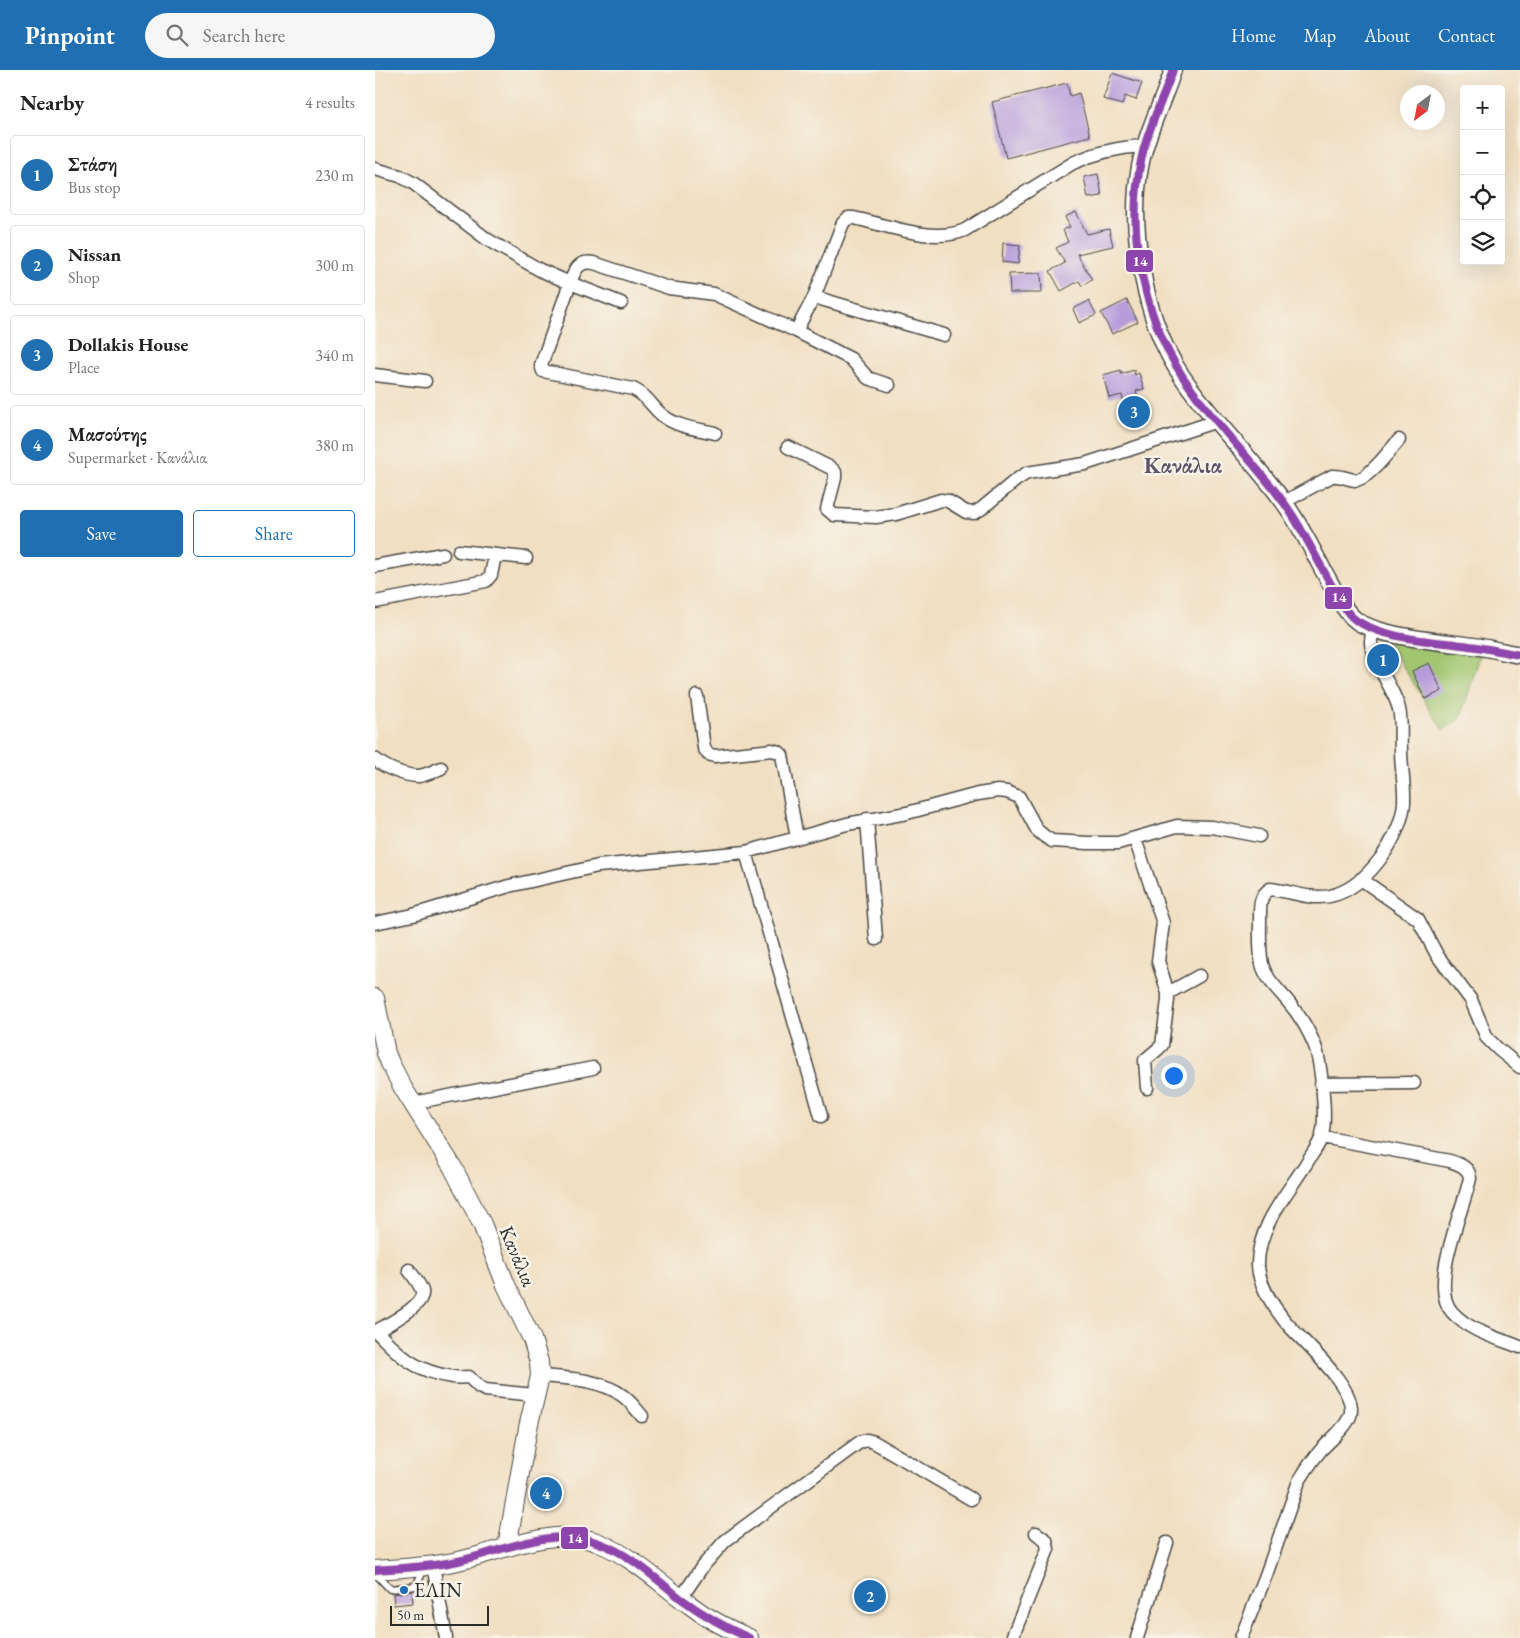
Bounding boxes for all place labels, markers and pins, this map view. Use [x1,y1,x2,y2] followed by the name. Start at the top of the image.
[1118,393,1150,431] pin: 3
[1367,641,1399,679] pin: 1
[530,1474,562,1512] pin: 4
[414,1577,462,1603] place label: ΕΛΙΝ
[854,1577,886,1615] pin: 2
[398,1584,410,1596] marker: ΕΛΙΝ

